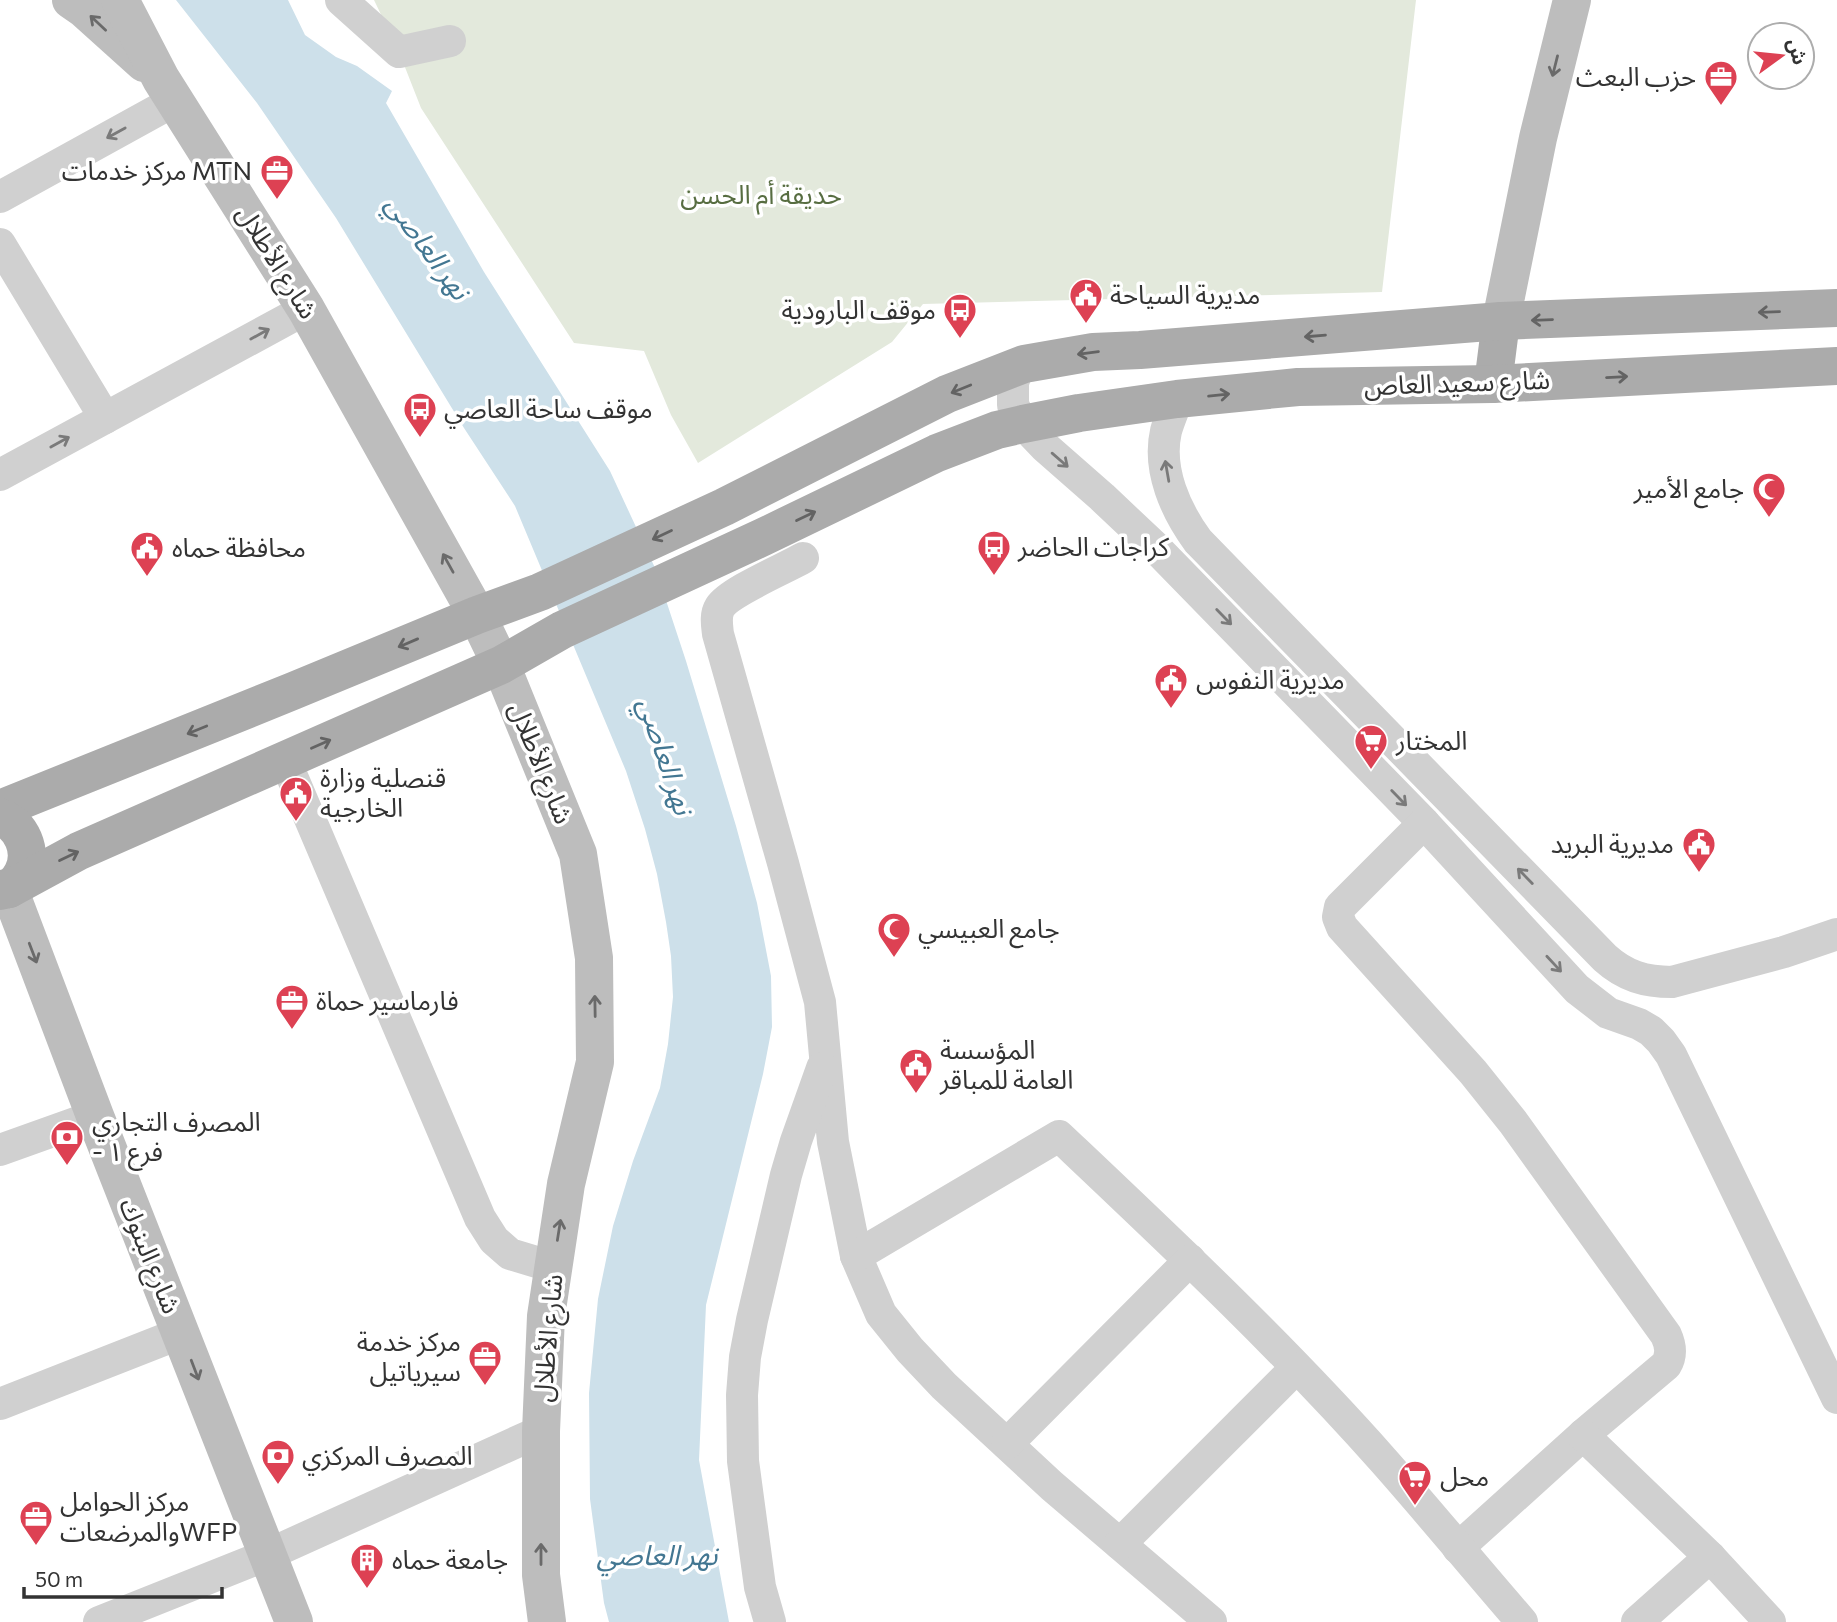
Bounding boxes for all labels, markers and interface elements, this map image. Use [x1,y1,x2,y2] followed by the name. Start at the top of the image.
[90,14,107,31] one-way arrow
[1746,21,1816,91] north arrow
[1783,36,1812,67] text: ش
[1548,54,1561,77] one-way arrow
[1702,58,1740,107] office icon: حزب البعث
[1576,60,1696,92] place label: حزب البعث
[107,126,127,140] one-way arrow
[258,152,296,201] office icon: مركز خدمات MTN
[62,154,252,186] place label: مركز خدمات MTN
[680,178,842,215] park label: حديقة أم الحسن
[374,188,479,311] water label: نهر العاصي
[227,199,325,326] street label: شارع الأطلال
[1067,276,1105,325] public building icon: مديرية السياحة
[1110,278,1260,310] place label: مديرية السياحة
[941,291,979,340] bus stop icon: موقف البارودية
[782,293,936,325] place label: موقف البارودية
[1758,305,1781,318] one-way arrow
[1530,313,1553,326] one-way arrow
[249,327,270,340] one-way arrow
[1304,330,1326,343] one-way arrow
[1077,347,1100,360] one-way arrow
[1363,363,1551,405] street label: شارع سعيد العاص
[1606,371,1629,384] one-way arrow
[950,383,972,396] one-way arrow
[1207,388,1230,401] one-way arrow
[401,390,439,439] bus stop icon: موقف ساحة العاصي
[444,392,653,429] place label: موقف ساحة العاصي
[49,435,70,449] one-way arrow
[1050,452,1068,468] one-way arrow
[1160,460,1173,483] one-way arrow
[1750,470,1788,519] mosque icon: جامع الأمير
[1633,472,1744,509] place label: جامع الأمير
[795,509,816,522] one-way arrow
[975,528,1013,577] bus stop icon: كراجات الحاضر
[128,529,166,578] public building icon: محافظة حماه
[652,529,674,542] one-way arrow
[1017,530,1169,562] place label: كراجات الحاضر
[172,531,306,562] place label: محافظة حماه
[441,553,454,574] one-way arrow
[1215,608,1232,625] one-way arrow
[397,638,419,651] one-way arrow
[1152,661,1190,710] public building icon: مديرية النفوس
[1196,663,1345,695] place label: مديرية النفوس
[626,693,702,822] water label: نهر العاصي
[499,697,581,830] street label: شارع الأطلال
[1352,722,1390,771] supermarket icon: المختار
[187,724,209,737] one-way arrow
[1395,724,1467,756] place label: المختار
[310,737,331,750] one-way arrow
[320,761,446,823] place label: قنصلية وزارة الخارجية
[277,774,315,823] public building icon: قنصلية وزارة الخارجية
[1391,789,1408,806] one-way arrow
[1680,825,1718,874] public building icon: مديرية البريد
[1551,827,1674,859] place label: مديرية البريد
[58,849,79,863] one-way arrow
[1516,868,1533,885] one-way arrow
[875,910,913,959] mosque icon: جامع العبيسي
[918,912,1060,949] place label: جامع العبيسي
[28,941,40,963] one-way arrow
[1546,955,1563,972] one-way arrow
[273,982,311,1031] office icon: فارماسير حماة
[316,984,459,1016] place label: فارماسير حماة
[588,995,601,1018] one-way arrow
[939,1033,1073,1095] place label: المؤسسة العامة للمباقر
[897,1046,935,1095] public building icon: المؤسسة العامة للمباقر
[92,1105,261,1171] place label: المصرف التجاري - فرع ١
[48,1118,86,1167] bank icon: المصرف التجاري - فرع ١
[110,1193,189,1320] street label: شارع البنوك
[553,1219,566,1242] one-way arrow
[525,1273,573,1404] street label: شارع الأطلال
[357,1325,461,1387] place label: مركز خدمة سيرياتيل
[466,1338,504,1387] office icon: مركز خدمة سيرياتيل
[190,1359,203,1381] one-way arrow
[259,1437,297,1486] bank icon: المصرف المركزي
[302,1439,473,1476] place label: المصرف المركزي
[1396,1458,1434,1507] supermarket icon: محل
[1440,1460,1489,1492] place label: محل
[60,1485,237,1547] place label: مركز الحوامل والمرضعاتWFP
[17,1498,55,1547] office icon: مركز الحوامل والمرضعاتWFP
[597,1537,719,1577] water label: نهر العاصي
[348,1541,386,1590] building icon: جامعة حماه
[392,1543,508,1574] place label: جامعة حماه
[534,1543,548,1566] one-way arrow
[24,1556,222,1600] scale bar
[35,1566,83,1591] text: 50 m

